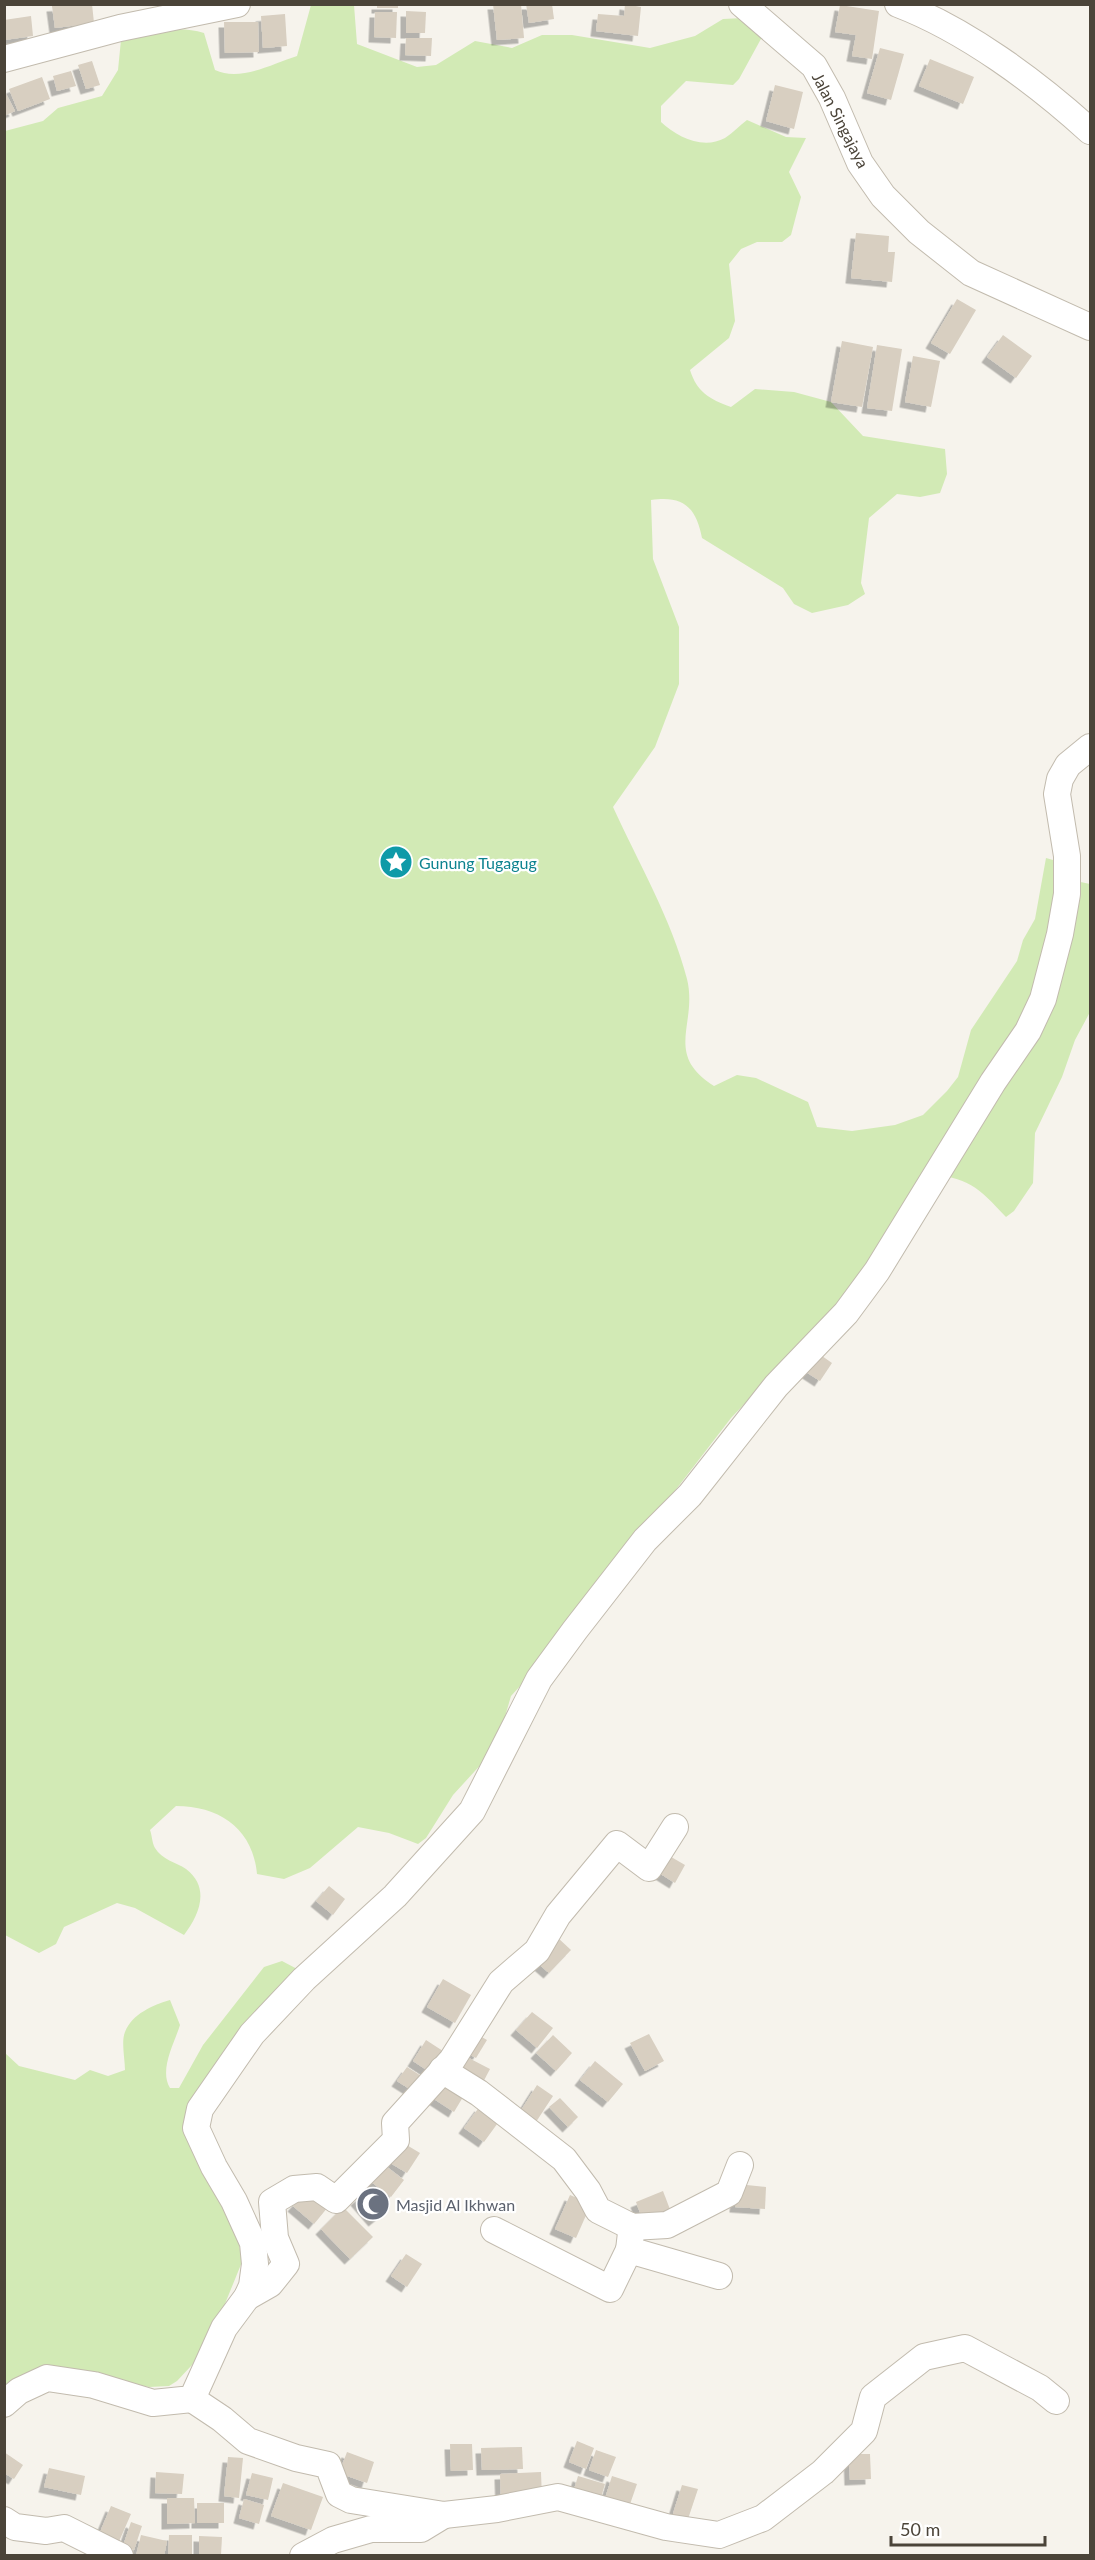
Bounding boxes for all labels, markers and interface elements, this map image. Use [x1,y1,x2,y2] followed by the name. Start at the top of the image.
[809,69,873,171] street label: Jalan Singajaya
[378,844,414,880] place icon: Gunung Tugagug
[419,853,537,872] place label: Gunung Tugagug
[355,2186,391,2222] mosque icon: Masjid Al Ikhwan
[396,2195,515,2214] place label: Masjid Al Ikhwan
[891,2509,1046,2547] scale bar
[900,2518,940,2540] text: 50 m

